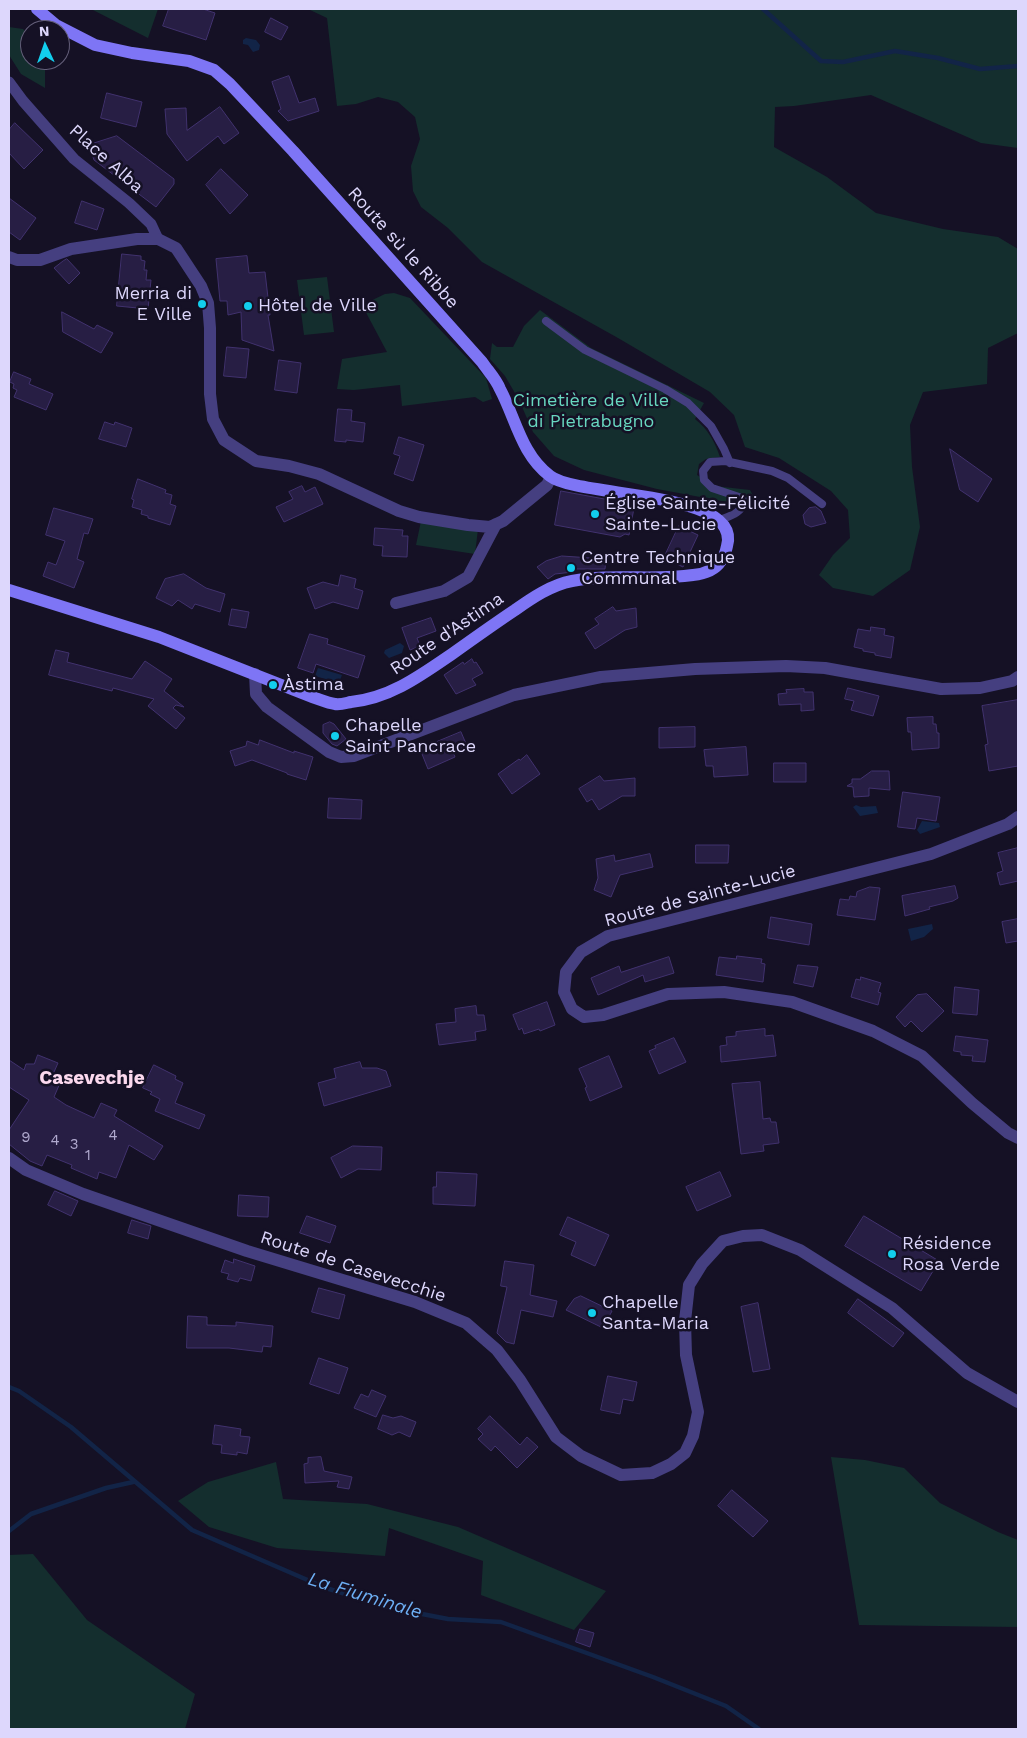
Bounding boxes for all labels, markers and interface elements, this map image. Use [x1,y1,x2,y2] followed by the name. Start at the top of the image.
[20,20,70,70] north arrow
[39,23,50,39] text: N
[65,120,147,198] street label: Place Alba
[343,183,463,313] street label: Route sù le Ribbe
[115,283,192,326] place label: Merria di E Ville
[258,295,377,317] place label: Hôtel de Ville
[196,298,208,310] marker: Merria di E Ville
[242,300,254,312] marker: Hôtel de Ville
[513,390,669,432] park label: Cimetière de Ville di Pietrabugno
[605,493,790,536] place label: Église Sainte-Félicité Sainte-Lucie
[589,508,601,520] marker: Église Sainte-Félicité Sainte-Lucie
[581,547,735,590] place label: Centre Technique Communal
[565,562,577,574] marker: Centre Technique Communal
[386,588,508,680] street label: Route d'Astima
[283,674,344,696] place label: Àstima
[267,679,279,691] marker: Àstima
[345,715,476,758] place label: Chapelle Saint Pancrace
[329,730,341,742] marker: Chapelle Saint Pancrace
[602,860,798,932] street label: Route de Sainte-Lucie
[39,1067,145,1089] district label: Casevechje
[108,1127,118,1145] house number: 4
[21,1129,31,1147] house number: 9
[50,1132,60,1150] house number: 4
[70,1136,78,1154] house number: 3
[85,1147,91,1165] house number: 1
[257,1227,449,1307] street label: Route de Casevecchie
[902,1233,1000,1276] place label: Résidence Rosa Verde
[886,1248,898,1260] marker: Résidence Rosa Verde
[602,1292,709,1335] place label: Chapelle Santa-Maria
[586,1307,598,1319] marker: Chapelle Santa-Maria
[305,1568,425,1624] water label: La Fiuminale

